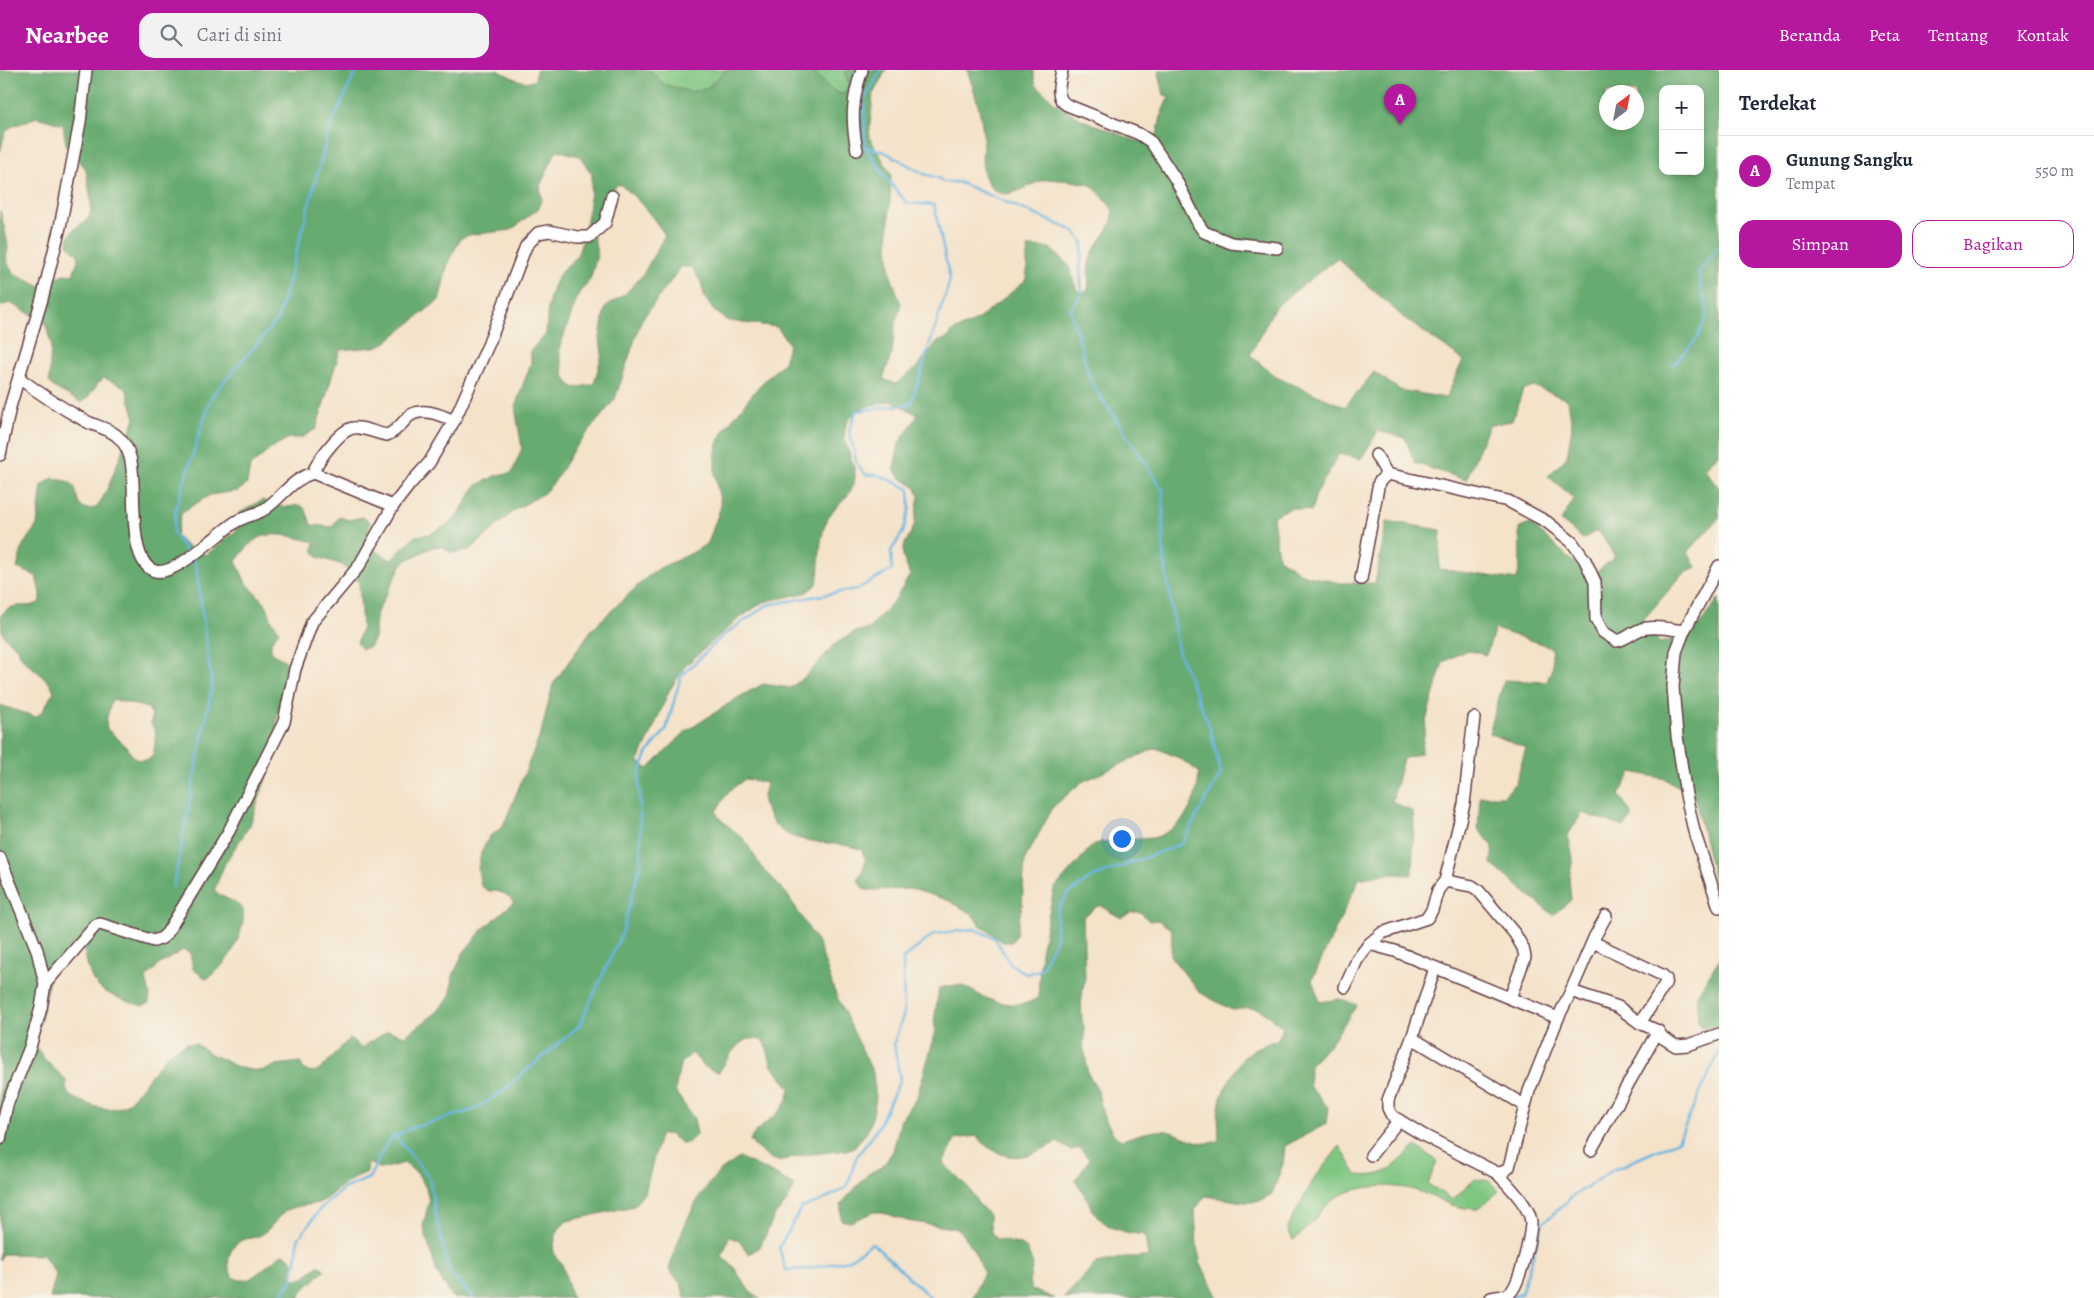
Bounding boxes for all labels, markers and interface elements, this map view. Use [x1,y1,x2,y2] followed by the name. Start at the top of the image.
[139,13,489,58] search box
[25,19,109,51] text: Nearbee
[157,21,185,49] icon: search
[197,22,282,48] text: Cari di sini
[1779,23,1841,47] text: Beranda
[1869,23,1900,47] text: Peta
[1928,23,1988,47] text: Tentang
[2016,23,2069,47] text: Kontak
[1384,84,1416,125] pin: A
[1599,85,1644,130] north arrow
[1659,85,1704,175] map controls
[1659,85,1704,130] button: +
[1739,89,1817,117] text: Terdekat
[1659,130,1704,175] button: −
[1786,147,1913,173] text: Gunung Sangku
[1750,160,1760,182] text: A
[2035,160,2074,182] text: 550 m
[1786,173,1835,195] text: Tempat
[1739,220,1902,268] button: Simpan
[1912,220,2074,268] button: Bagikan
[1109,826,1135,852] your location

